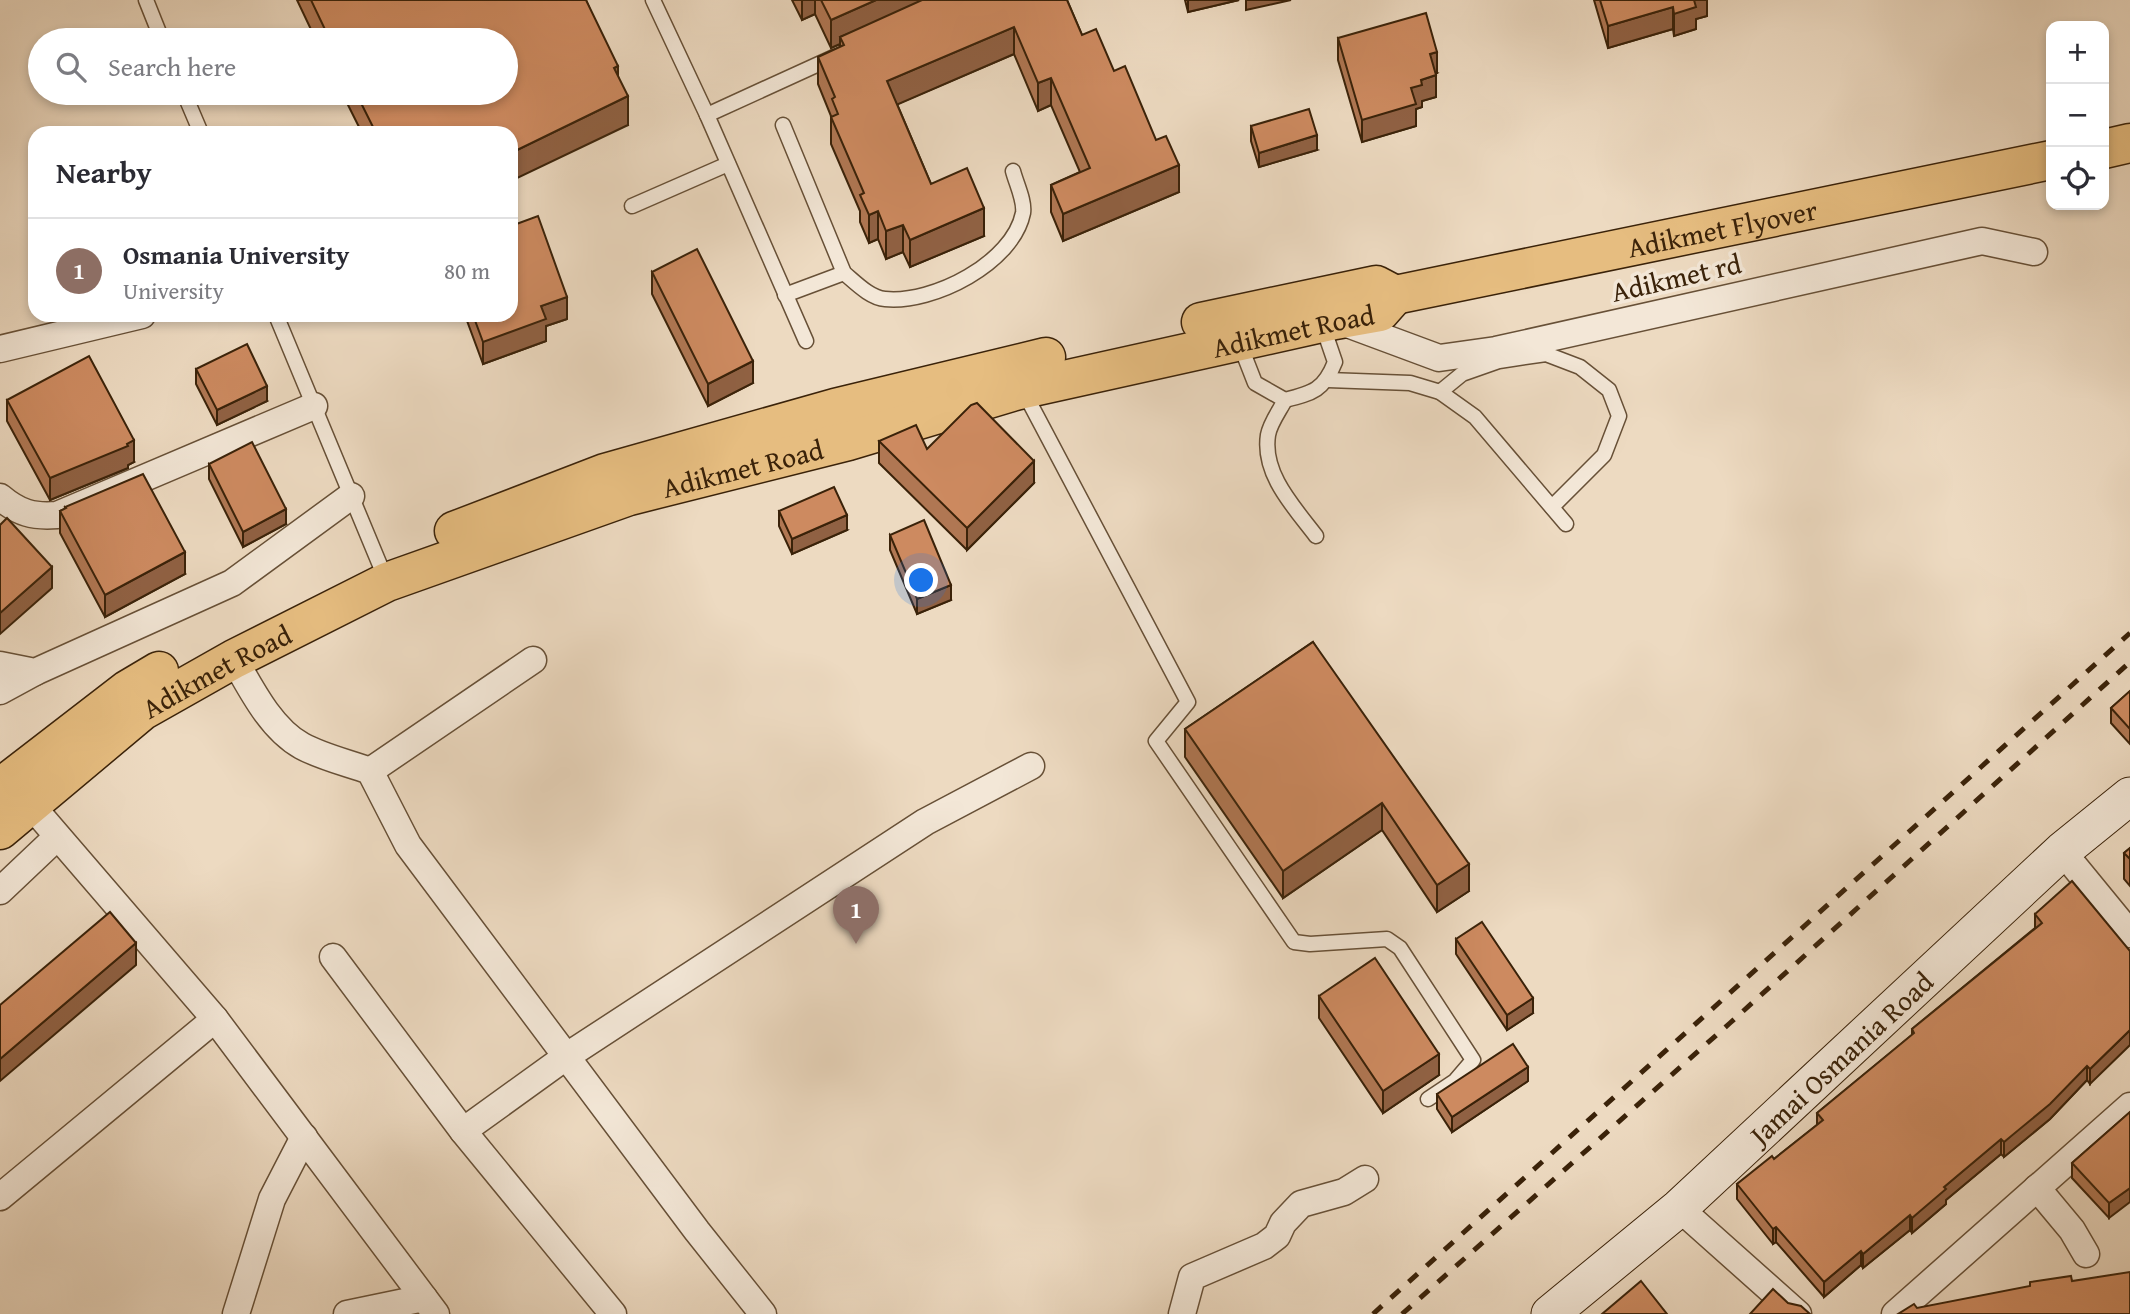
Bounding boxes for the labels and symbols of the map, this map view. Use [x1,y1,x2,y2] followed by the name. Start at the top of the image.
[1624,188,1821,267] street label: Adikmet Flyover
[1607,242,1745,312] street label: Adikmet rd
[1208,293,1377,367] street label: Adikmet Road
[658,428,827,507] street label: Adikmet Road
[904,563,938,597] your location
[134,613,298,728] street label: Adikmet Road
[833,886,879,944] pin: 1
[1737,961,1942,1156] street label: Jamai Osmania Road

